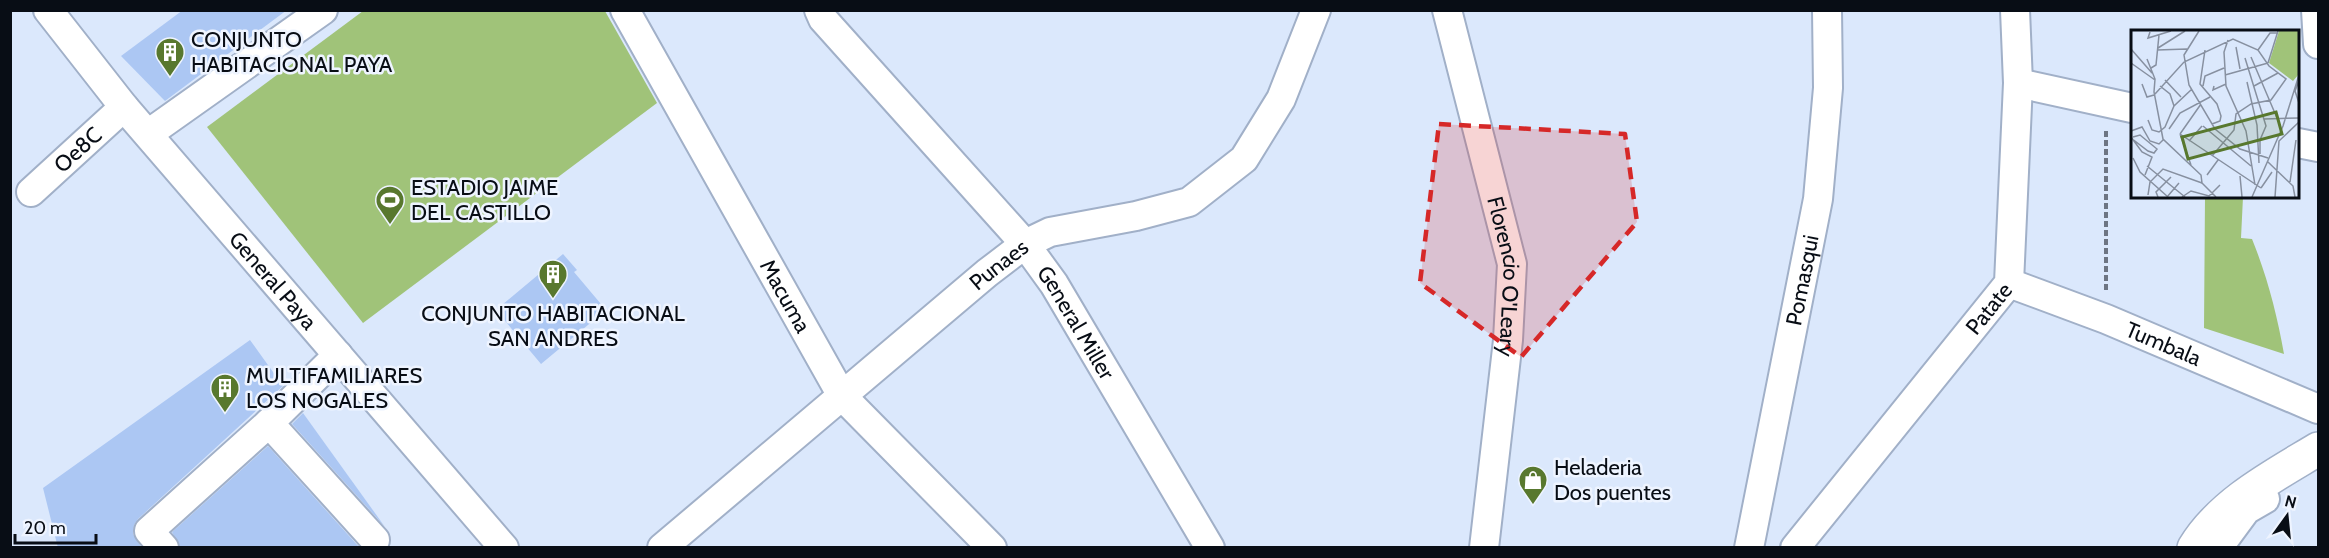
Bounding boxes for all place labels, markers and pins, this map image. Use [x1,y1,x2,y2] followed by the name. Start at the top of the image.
[191,26,393,78] place label: CONJUNTO HABITACIONAL PAYA
[154,36,186,78] building icon: CONJUNTO HABITACIONAL PAYA
[411,174,558,226] place label: ESTADIO JAIME DEL CASTILLO
[374,184,406,226] sports icon: ESTADIO JAIME DEL CASTILLO
[537,258,569,300] building icon: CONJUNTO HABITACIONAL SAN ANDRES
[421,300,685,352] place label: CONJUNTO HABITACIONAL SAN ANDRES
[246,362,422,414] place label: MULTIFAMILIARES LOS NOGALES
[209,372,241,414] building icon: MULTIFAMILIARES LOS NOGALES
[1554,454,1671,506] place label: Heladeria Dos puentes
[1517,464,1549,506] shop icon: Heladeria Dos puentes

